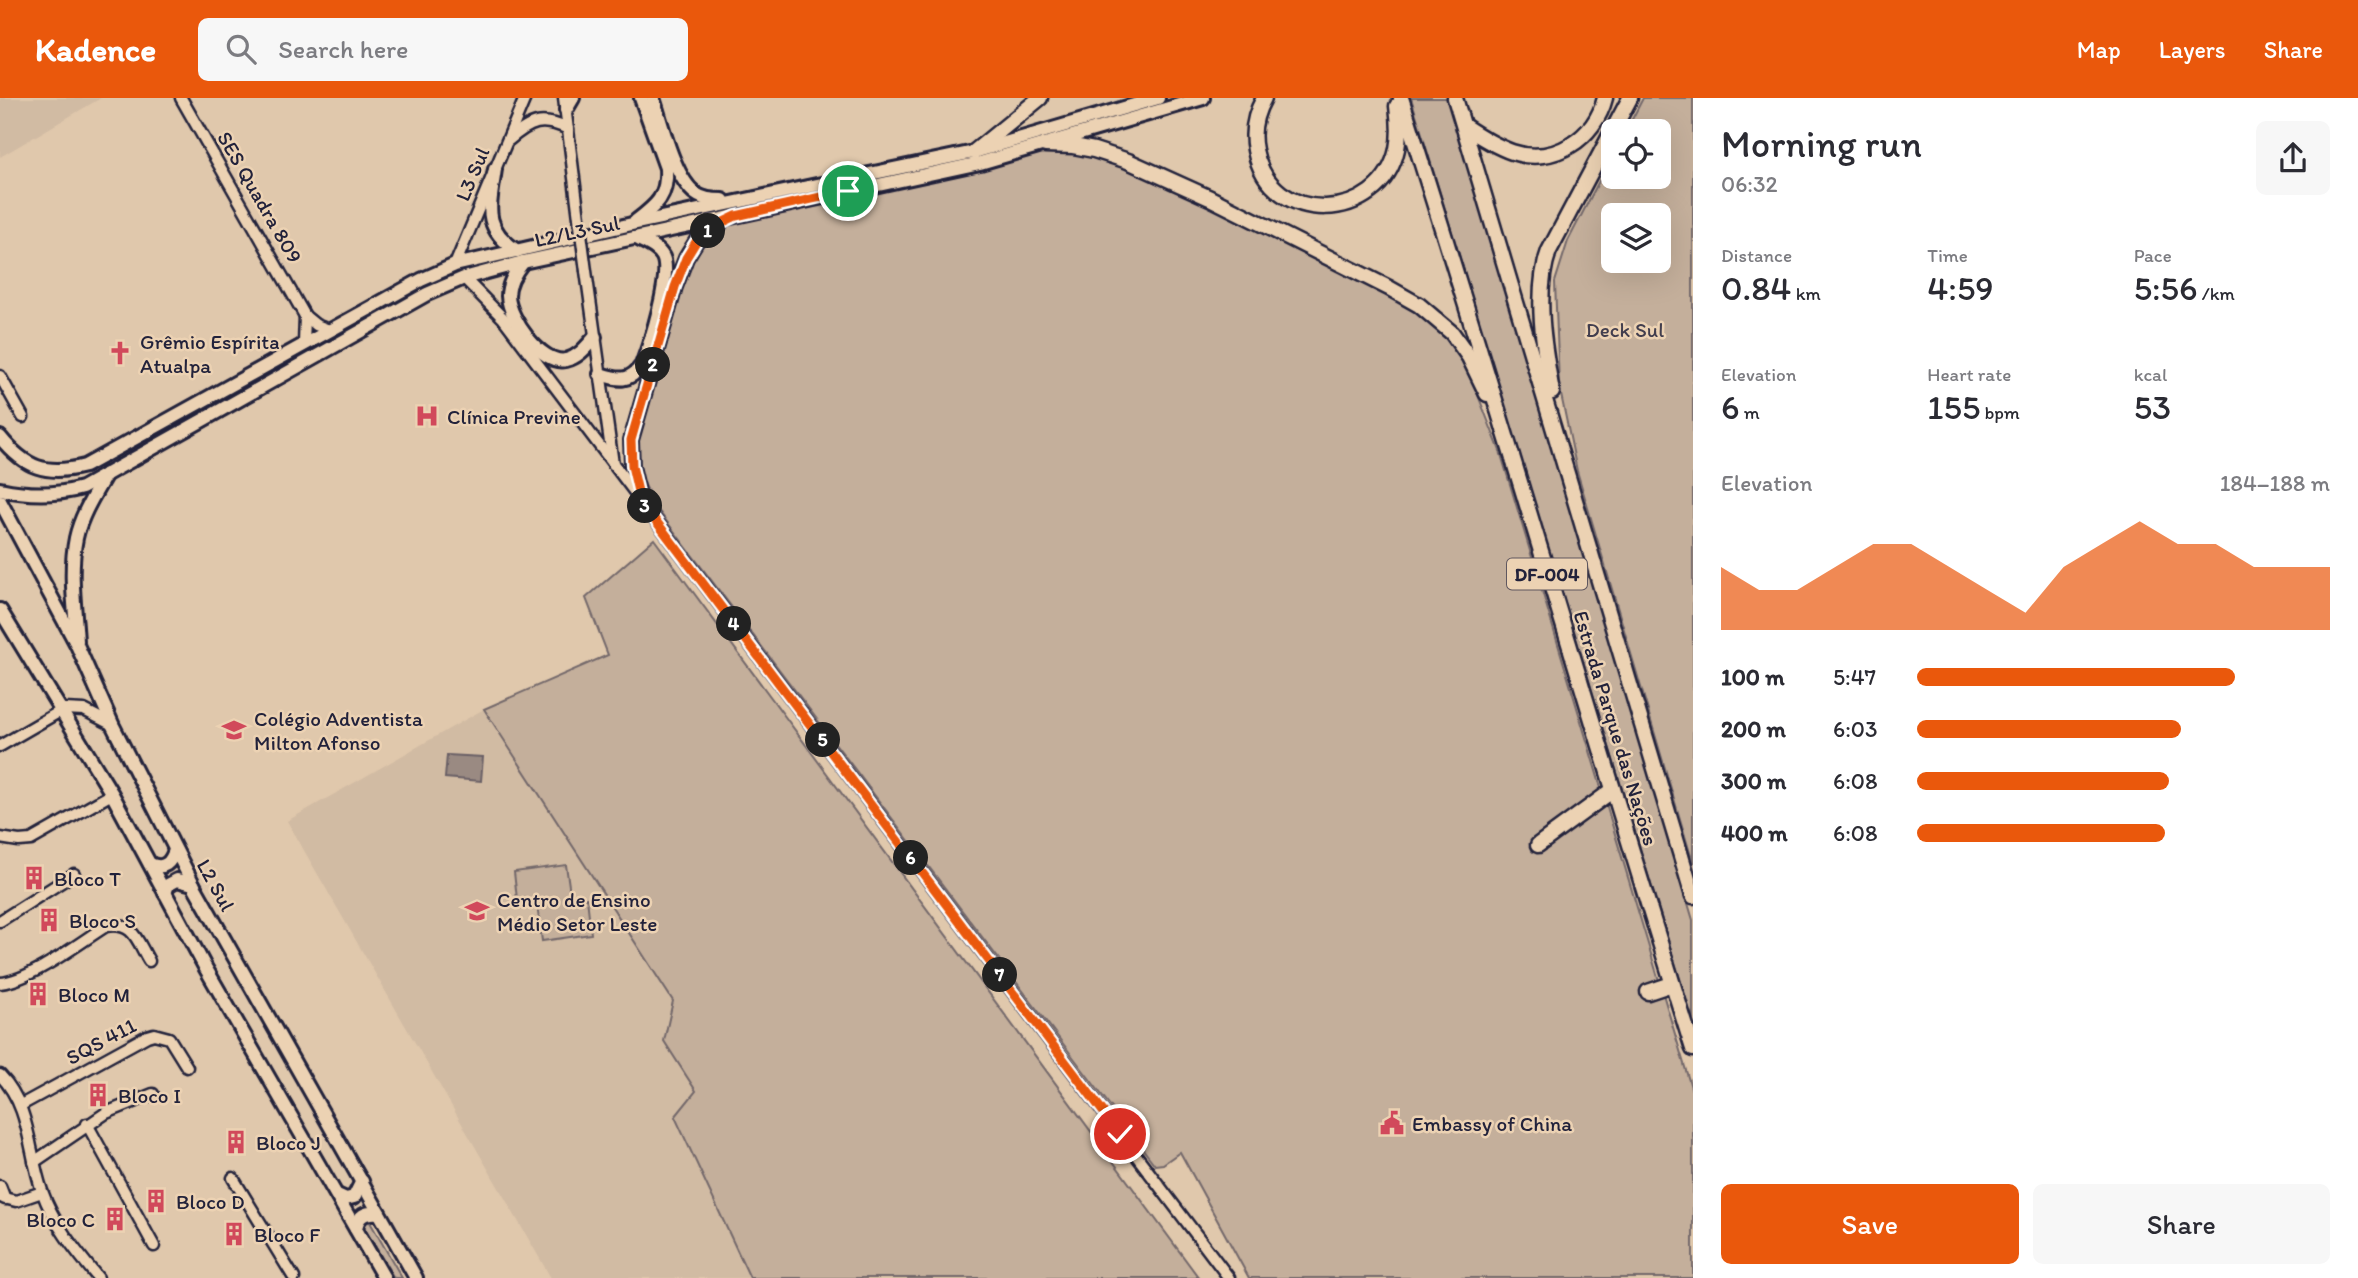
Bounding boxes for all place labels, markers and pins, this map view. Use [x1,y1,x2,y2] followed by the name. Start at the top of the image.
[818,161,878,221] pin
[690,214,726,248] pin: 1
[140,329,280,378] place label: Grêmio Espírita Atualpa
[106,339,134,367] church icon: Grêmio Espírita Atualpa
[636,348,670,382] pin: 2
[413,402,441,430] hospital icon: Clínica Previne
[447,404,581,429] place label: Clínica Previne
[628,488,662,524] pin: 3
[716,606,752,642] pin: 4
[254,706,423,755] place label: Colégio Adventista Milton Afonso
[220,716,248,744] school or university icon: Colégio Adventista Milton Afonso
[806,722,840,758] pin: 5
[894,840,928,876] pin: 6
[20,864,48,892] building icon: Bloco T
[54,866,121,891] place label: Bloco T
[497,887,657,936] place label: Centro de Ensino Médio Setor Leste
[463,897,491,925] school or university icon: Centro de Ensino Médio Setor Leste
[35,906,63,934] building icon: Bloco S
[69,908,136,933] place label: Bloco S
[982,958,1018,992] pin: 7
[24,980,52,1008] building icon: Bloco M
[58,982,130,1007] place label: Bloco M
[84,1081,112,1109] building icon: Bloco I
[118,1083,181,1108] place label: Bloco I
[1090,1104,1150,1164] pin
[1378,1109,1406,1137] public building icon: Embassy of China
[1412,1111,1572,1136] place label: Embassy of China
[222,1128,250,1156] building icon: Bloco J
[256,1130,321,1155] place label: Bloco J
[142,1187,170,1215] building icon: Bloco D
[176,1189,245,1214] place label: Bloco D
[101,1205,129,1233] building icon: Bloco C
[26,1207,95,1232] place label: Bloco C
[220,1220,248,1248] building icon: Bloco F
[254,1222,320,1247] place label: Bloco F

